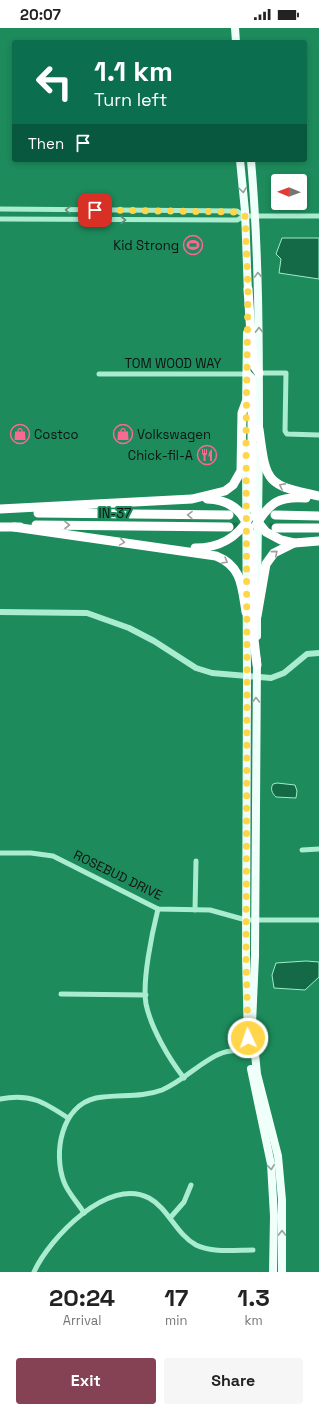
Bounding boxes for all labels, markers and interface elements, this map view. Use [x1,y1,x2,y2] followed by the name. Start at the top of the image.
[20,5,61,24] text: 20:07
[94,53,173,89] text: 1.1 km
[28,56,80,108] icon: left
[94,88,167,111] text: Turn left
[72,132,94,154] icon: arrive
[28,134,64,153] text: Then
[271,174,307,210] north arrow
[271,174,307,210] map controls
[238,187,247,193] one-way arrow
[78,193,112,227] pin
[84,199,106,221] icon: arrive
[65,206,71,214] one-way arrow
[120,216,126,224] one-way arrow
[182,234,204,256] sports icon: Kid Strong
[113,237,179,254] place label: Kid Strong
[254,272,262,278] one-way arrow
[255,327,264,333] one-way arrow
[125,355,221,372] street label: TOM WOOD WAY
[9,423,31,445] shop icon: Costco
[112,423,134,445] shop icon: Volkswagen
[34,426,79,443] place label: Costco
[137,426,211,443] place label: Volkswagen
[196,444,218,466] restaurant icon: Chick-fil-A
[128,447,193,464] place label: Chick-fil-A
[279,483,286,491] one-way arrow
[99,505,131,522] street label: IN-37
[187,511,193,519] one-way arrow
[64,521,70,529] one-way arrow
[119,538,125,546] one-way arrow
[270,551,277,558] one-way arrow
[221,556,228,563] one-way arrow
[252,697,260,703] one-way arrow
[71,846,165,904] street label: ROSEBUD DRIVE
[227,1017,269,1059] position arrow
[266,1164,275,1170] one-way arrow
[278,1230,286,1236] one-way arrow
[49,1282,115,1313] text: 20:24
[164,1282,188,1313] text: 17
[237,1282,270,1313] text: 1.3
[63,1312,101,1329] text: Arrival
[165,1312,187,1329] text: min
[245,1312,263,1329] text: km
[16,1358,156,1404] button: Exit
[164,1358,303,1404] button: Share

